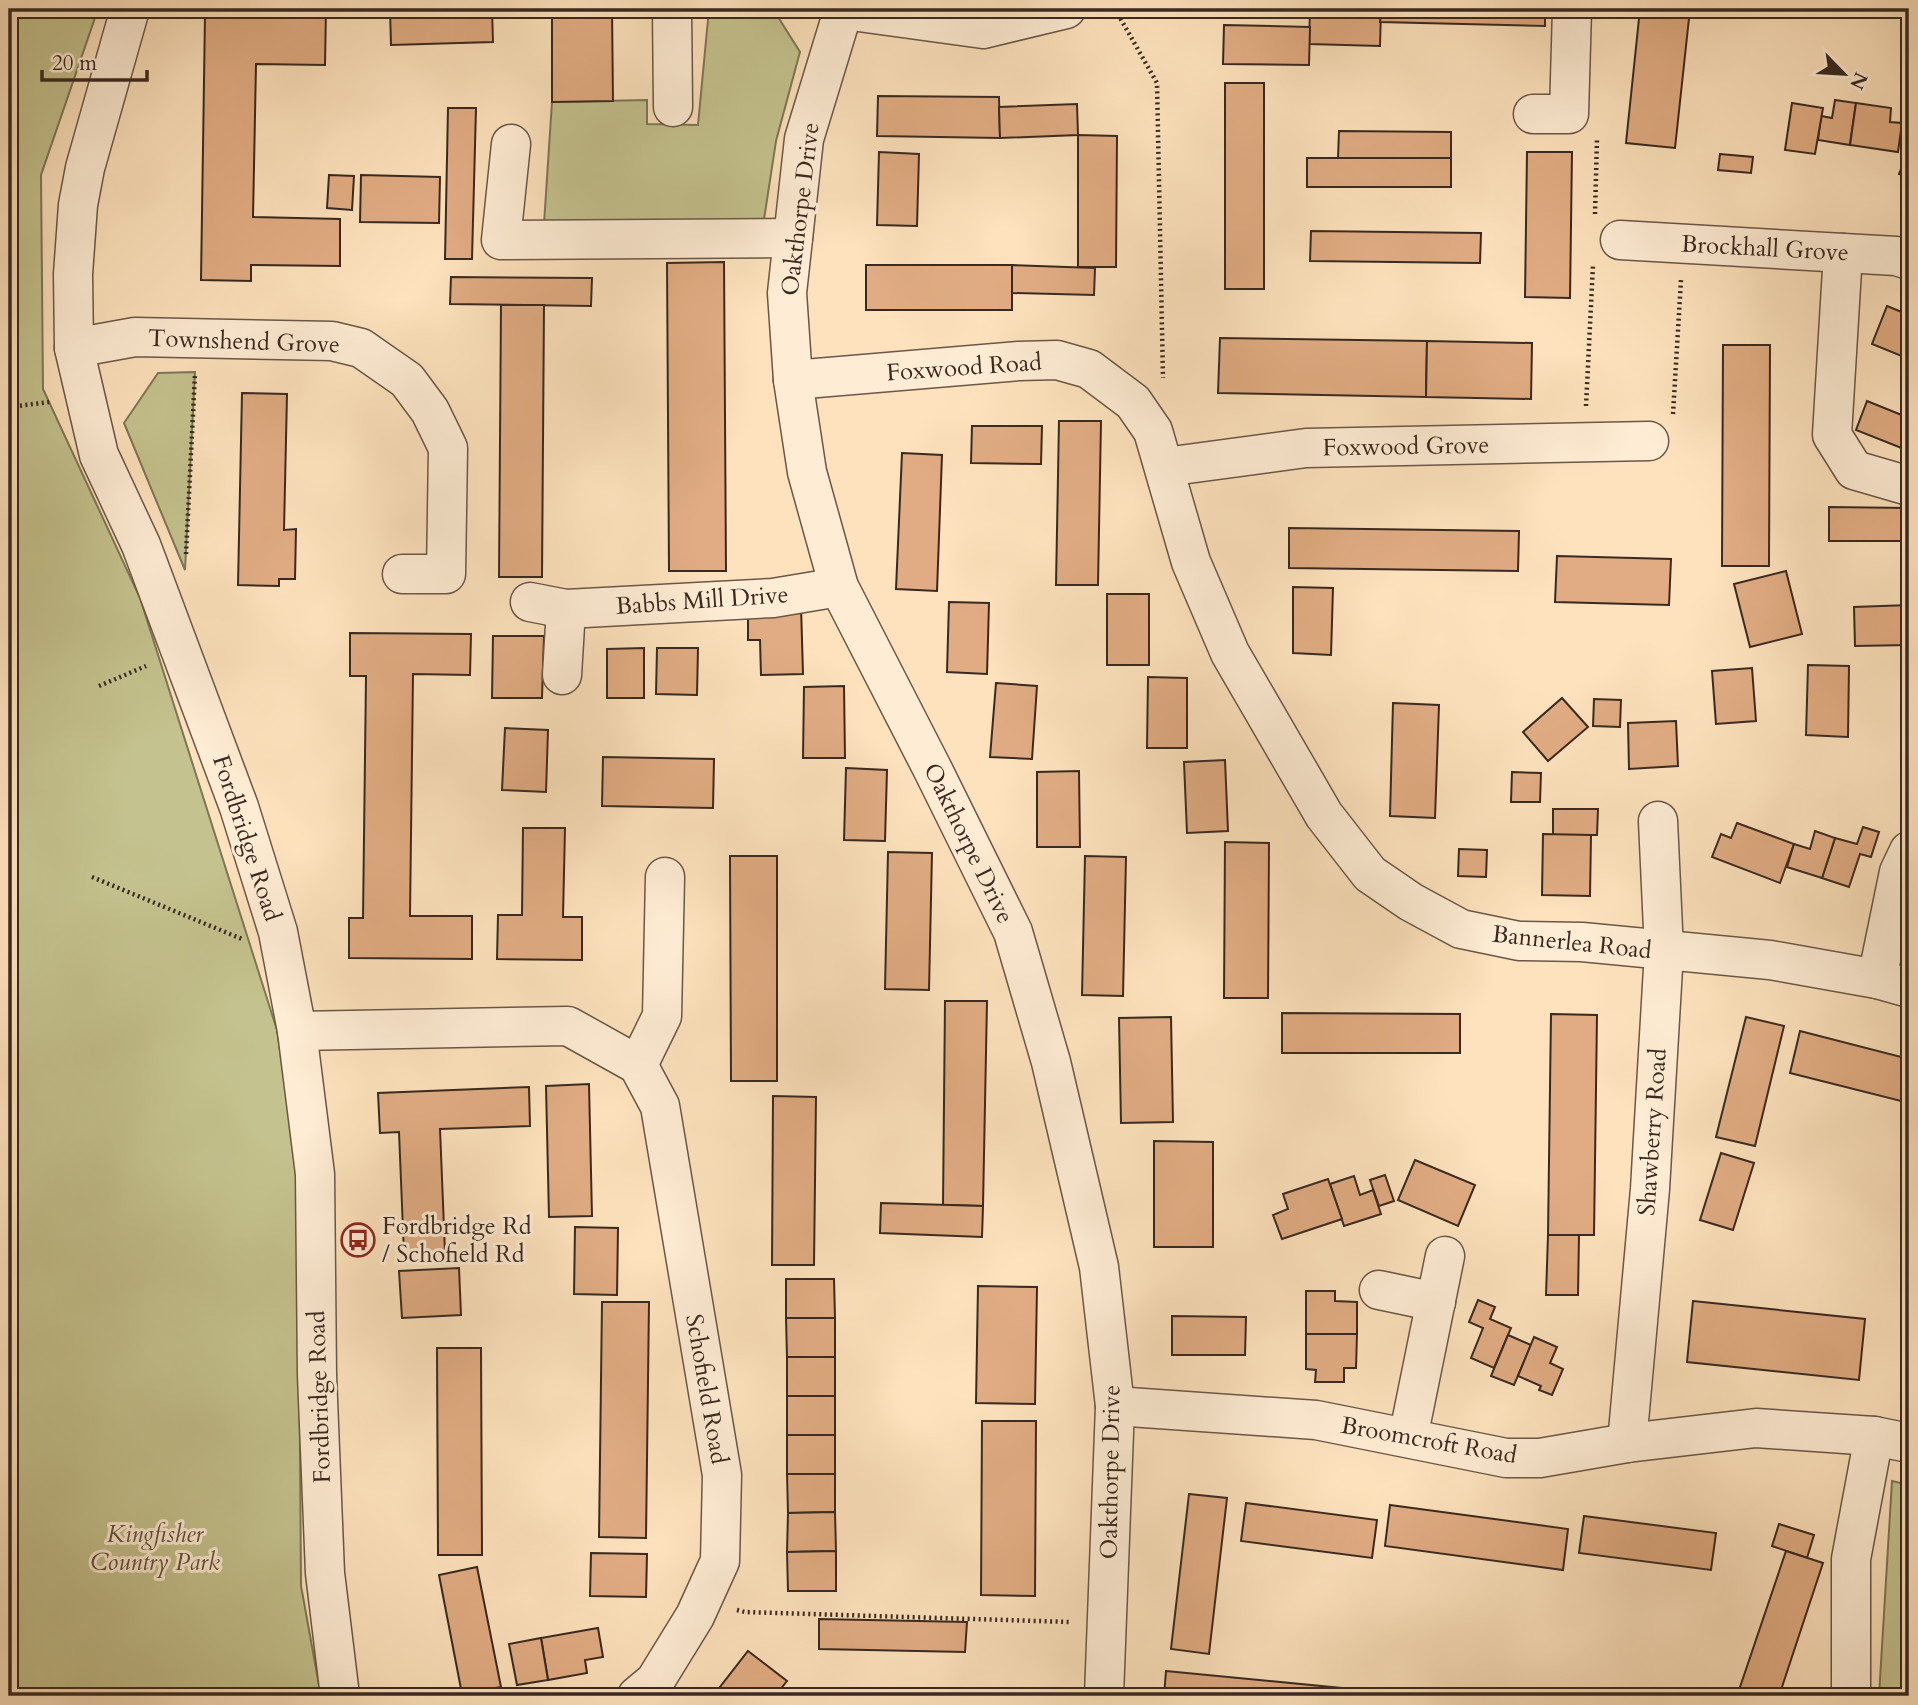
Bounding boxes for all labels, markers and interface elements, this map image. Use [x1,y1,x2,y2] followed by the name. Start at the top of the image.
[42,38,147,82] scale bar
[1810,38,1880,108] north arrow
[52,49,97,78] text: 20 m
[1843,68,1874,94] text: N
[773,120,828,298] street label: Oakthorpe Drive
[1680,228,1850,269] street label: Brockhall Grove
[147,322,341,361] street label: Townshend Grove
[885,346,1043,389] street label: Foxwood Road
[1322,429,1490,464] street label: Foxwood Grove
[615,578,789,623] street label: Babbs Mill Drive
[204,751,289,926] street label: Fordbridge Road
[915,758,1022,929] street label: Oakthorpe Drive
[1491,918,1654,967] street label: Bannerlea Road
[1630,1047,1675,1217] street label: Shawberry Road
[382,1210,532,1271] place label: Fordbridge Rd / Schofield Rd
[339,1221,377,1259] bus stop icon: Fordbridge Rd / Schofield Rd
[300,1310,339,1484] street label: Fordbridge Road
[677,1312,736,1467] street label: Schofield Road
[1092,1384,1129,1560] street label: Oakthorpe Drive
[1338,1409,1520,1472] street label: Broomcroft Road
[90,1518,220,1579] park label: Kingfisher Country Park

